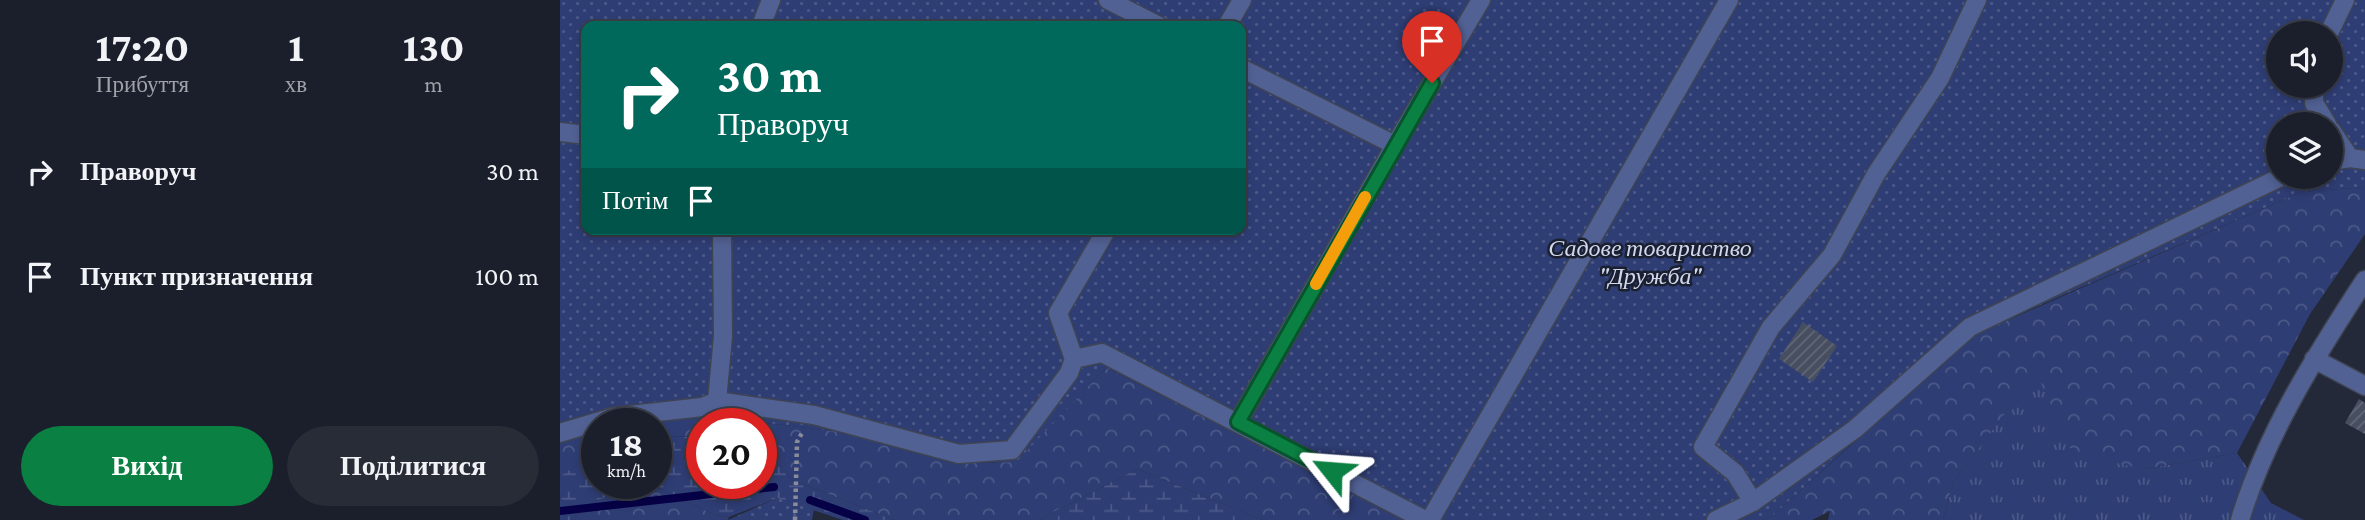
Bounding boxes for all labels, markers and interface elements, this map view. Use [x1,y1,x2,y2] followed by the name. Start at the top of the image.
[1402,11,1462,83] pin
[2266,21,2343,189] map controls
[2266,21,2343,98] button: sound
[1413,22,1451,60] icon: arrive
[96,23,189,70] text: 17:20
[288,23,304,70] text: 1
[403,23,464,70] text: 130
[717,48,822,103] text: 30 m
[602,49,693,140] icon: right
[96,71,189,97] text: Прибуття
[285,71,307,97] text: хв
[424,71,443,97] text: m
[717,106,849,142] text: Праворуч
[2266,112,2343,189] button: layers
[21,153,59,191] icon: right
[80,157,196,186] text: Праворуч
[486,157,539,186] text: 30 m
[682,182,720,220] icon: arrive
[602,186,668,215] text: Потім
[1548,234,1752,289] park label: Садове товариство "Дружба"
[21,258,59,296] icon: arrive
[80,262,313,291] text: Пункт призначення
[475,262,539,291] text: 100 m
[686,408,777,499] speed limit sign: 20
[610,425,643,464] text: 18
[21,426,273,506] button: Вихід
[287,426,539,506] button: Поділитися
[1295,434,1369,508] position arrow
[607,461,646,481] text: km/h

